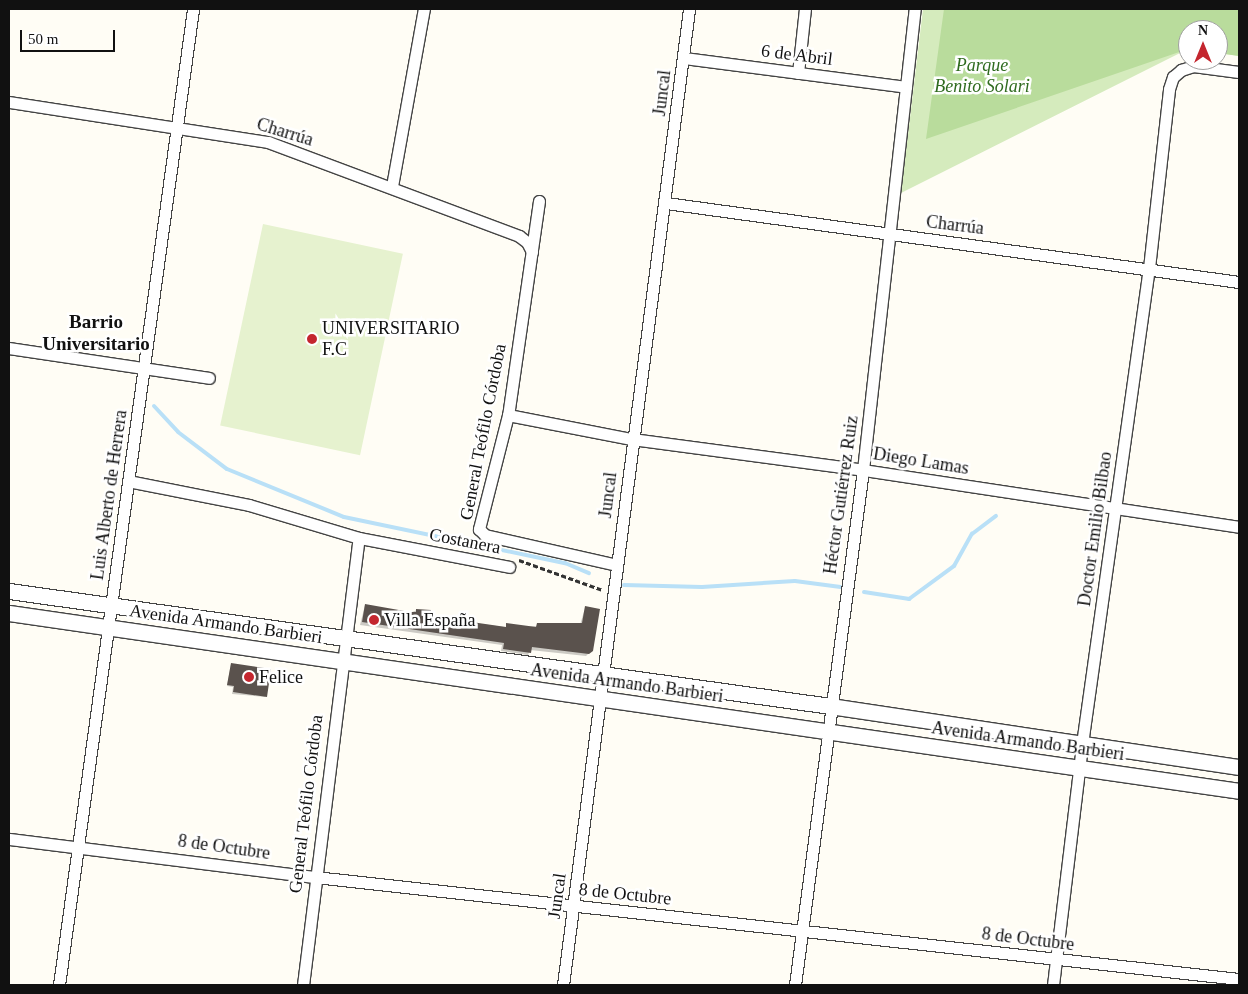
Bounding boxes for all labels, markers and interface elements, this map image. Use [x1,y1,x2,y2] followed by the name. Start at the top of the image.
[22,20,118,52] scale bar
[1178,20,1228,70] north arrow
[1198,23,1208,38] text: N
[28,31,58,47] text: 50 m
[759,40,835,70] street label: 6 de Abril
[934,55,1030,98] park label: Parque Benito Solari
[648,69,676,117] street label: Juncal
[254,113,316,151] street label: Charrúa
[925,211,985,239] street label: Charrúa
[42,311,150,355] district label: Barrio Universitario
[322,318,460,360] place label: UNIVERSITARIO F.C
[306,333,318,345] marker: UNIVERSITARIO F.C
[455,342,511,522] street label: General Teófilo Córdoba
[86,408,132,582] street label: Luis Alberto de Herrera
[819,414,863,576] street label: Héctor Gutiérrez Ruiz
[872,443,970,479] street label: Diego Lamas
[1073,450,1117,608] street label: Doctor Emilio Bilbao
[594,471,622,519] street label: Juncal
[428,524,502,558] street label: Costanera
[128,600,324,648] street label: Avenida Armando Barbieri
[384,609,475,631] place label: Villa España
[368,614,380,626] marker: Villa España
[529,659,725,707] street label: Avenida Armando Barbieri
[259,666,303,688] place label: Felice
[243,671,255,683] marker: Felice
[284,714,328,894] street label: General Teófilo Córdoba
[930,717,1126,765] street label: Avenida Armando Barbieri
[176,830,272,864] street label: 8 de Octubre
[543,872,571,920] street label: Juncal
[578,878,672,910] street label: 8 de Octubre
[981,923,1075,955] street label: 8 de Octubre

